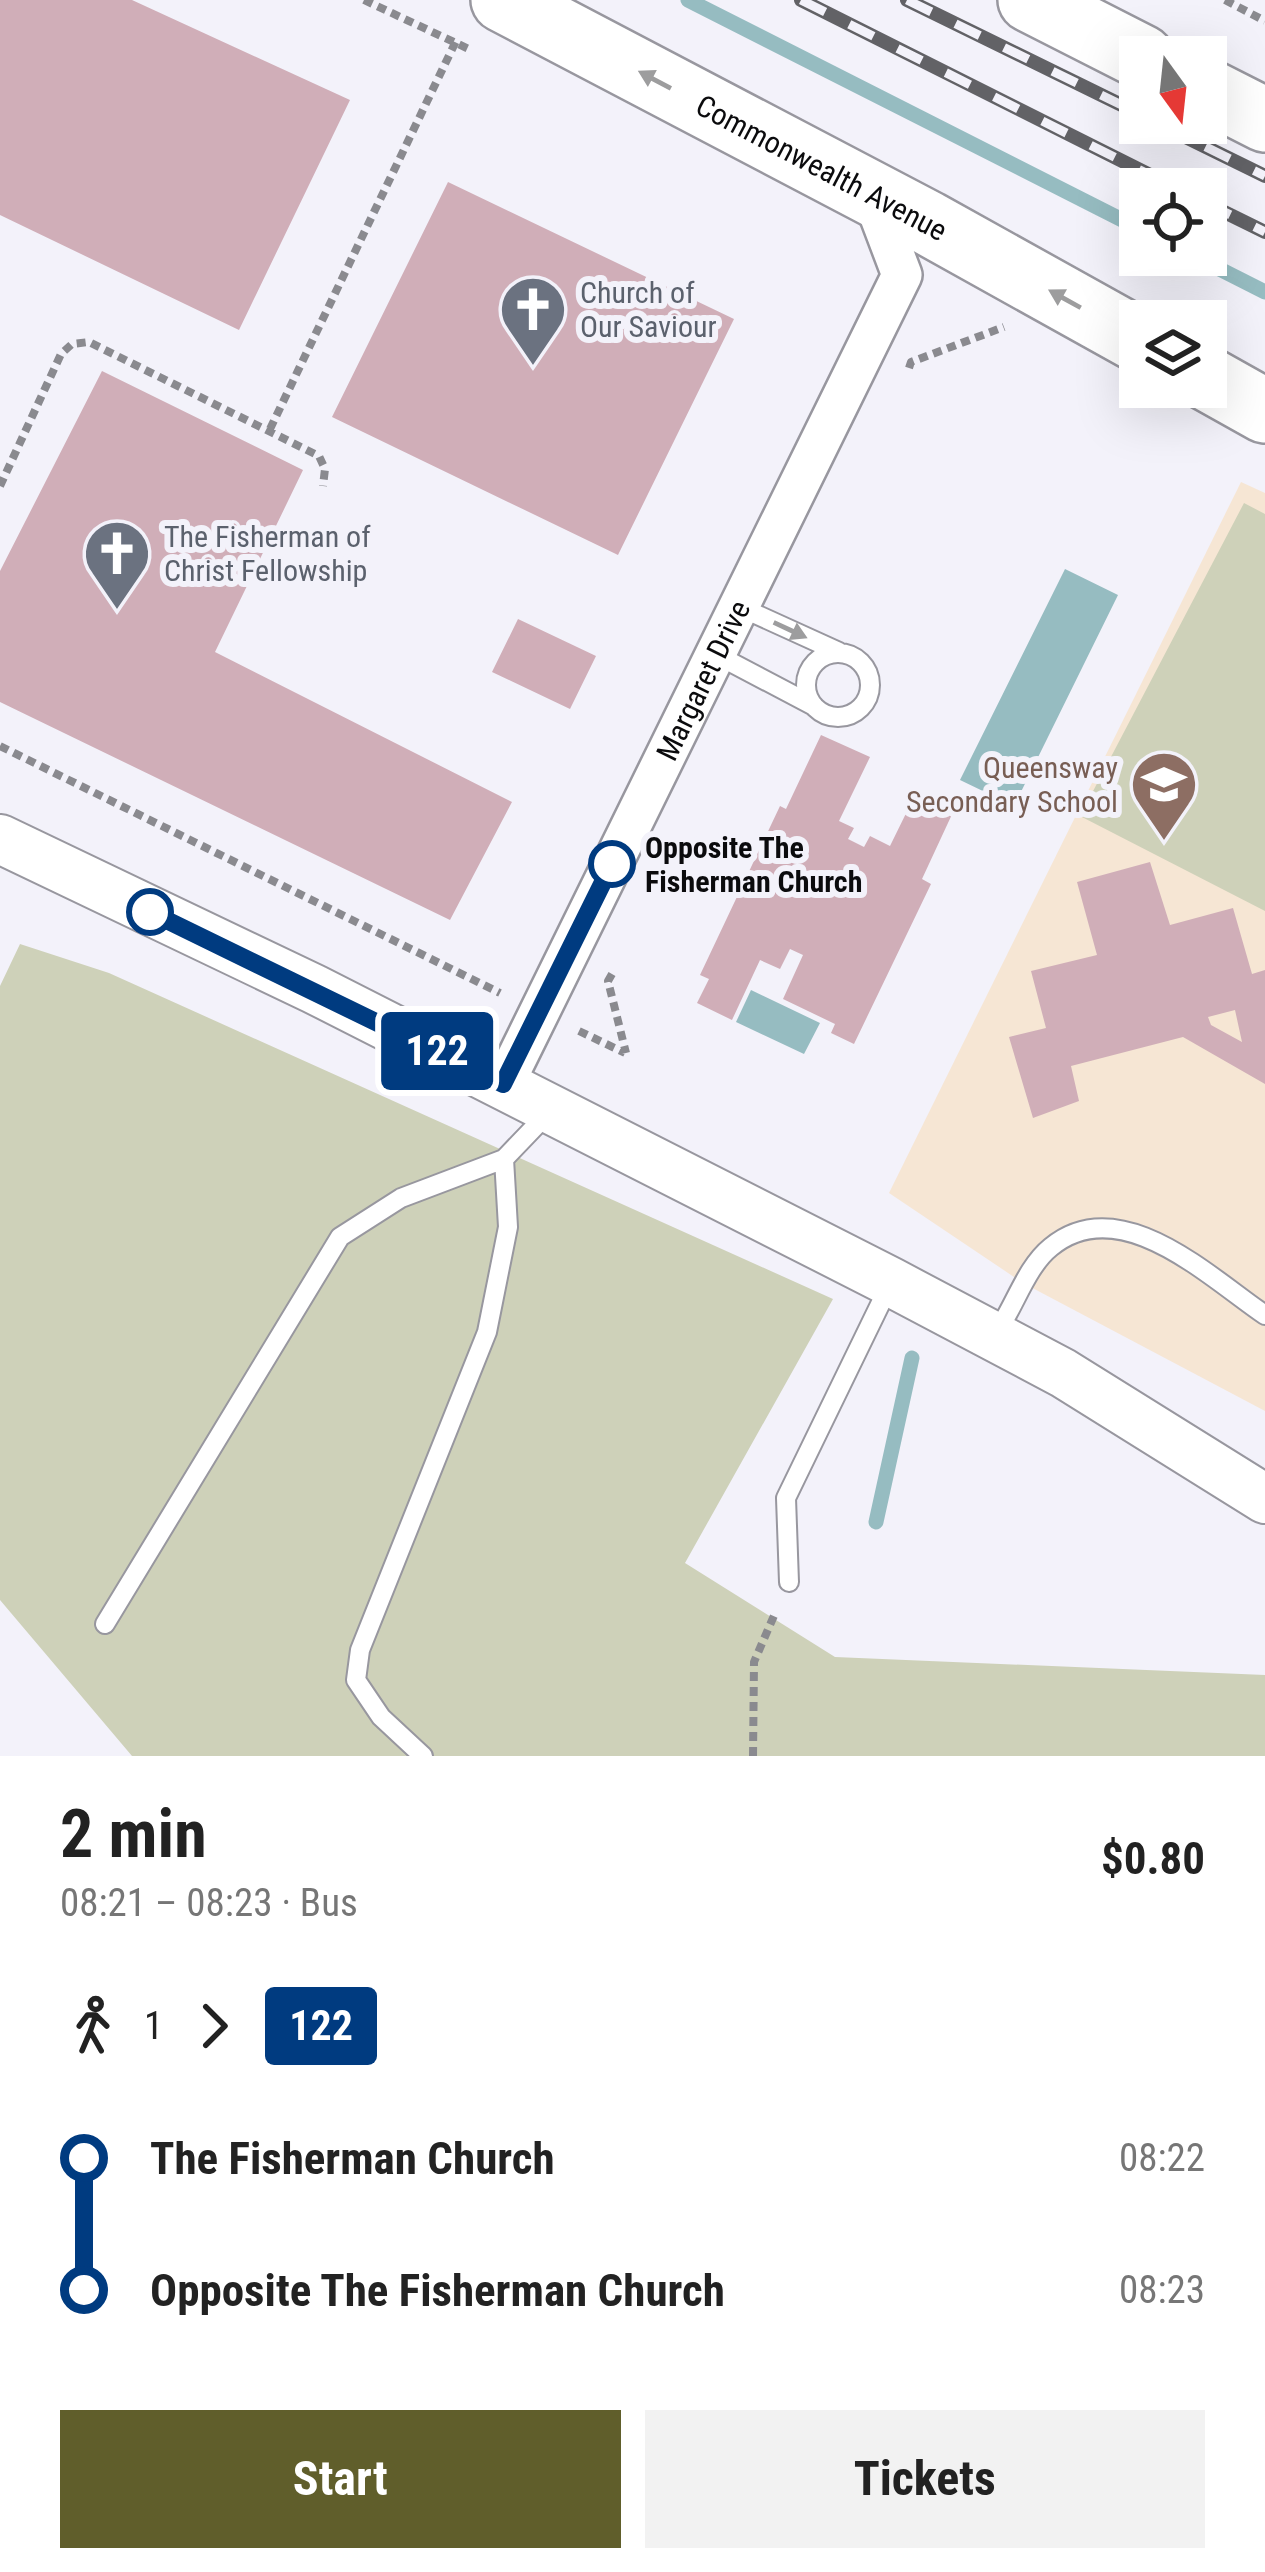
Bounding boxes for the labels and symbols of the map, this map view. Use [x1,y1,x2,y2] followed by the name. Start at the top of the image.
[1119,36,1227,144] north arrow
[638,70,673,91] one-way arrow
[690,87,953,248] street label: Commonwealth Avenue
[498,274,568,368] church icon: Church of Our Saviour
[580,275,717,344] place label: Church of Our Saviour
[1048,290,1081,311] one-way arrow
[82,518,152,612] church icon: The Fisherman of Christ Fellowship
[164,519,371,588] place label: The Fisherman of Christ Fellowship
[649,595,757,766] street label: Margaret Drive
[773,621,808,641] one-way arrow
[1129,749,1199,843] school or university icon: Queensway Secondary School
[906,750,1118,819] place label: Queensway Secondary School
[645,830,862,899] place label: Opposite The Fisherman Church
[590,842,634,886] marker: Opposite The Fisherman Church
[128,890,172,934] unlabelled marker
[368,1012,506,1090] line badge: 122

